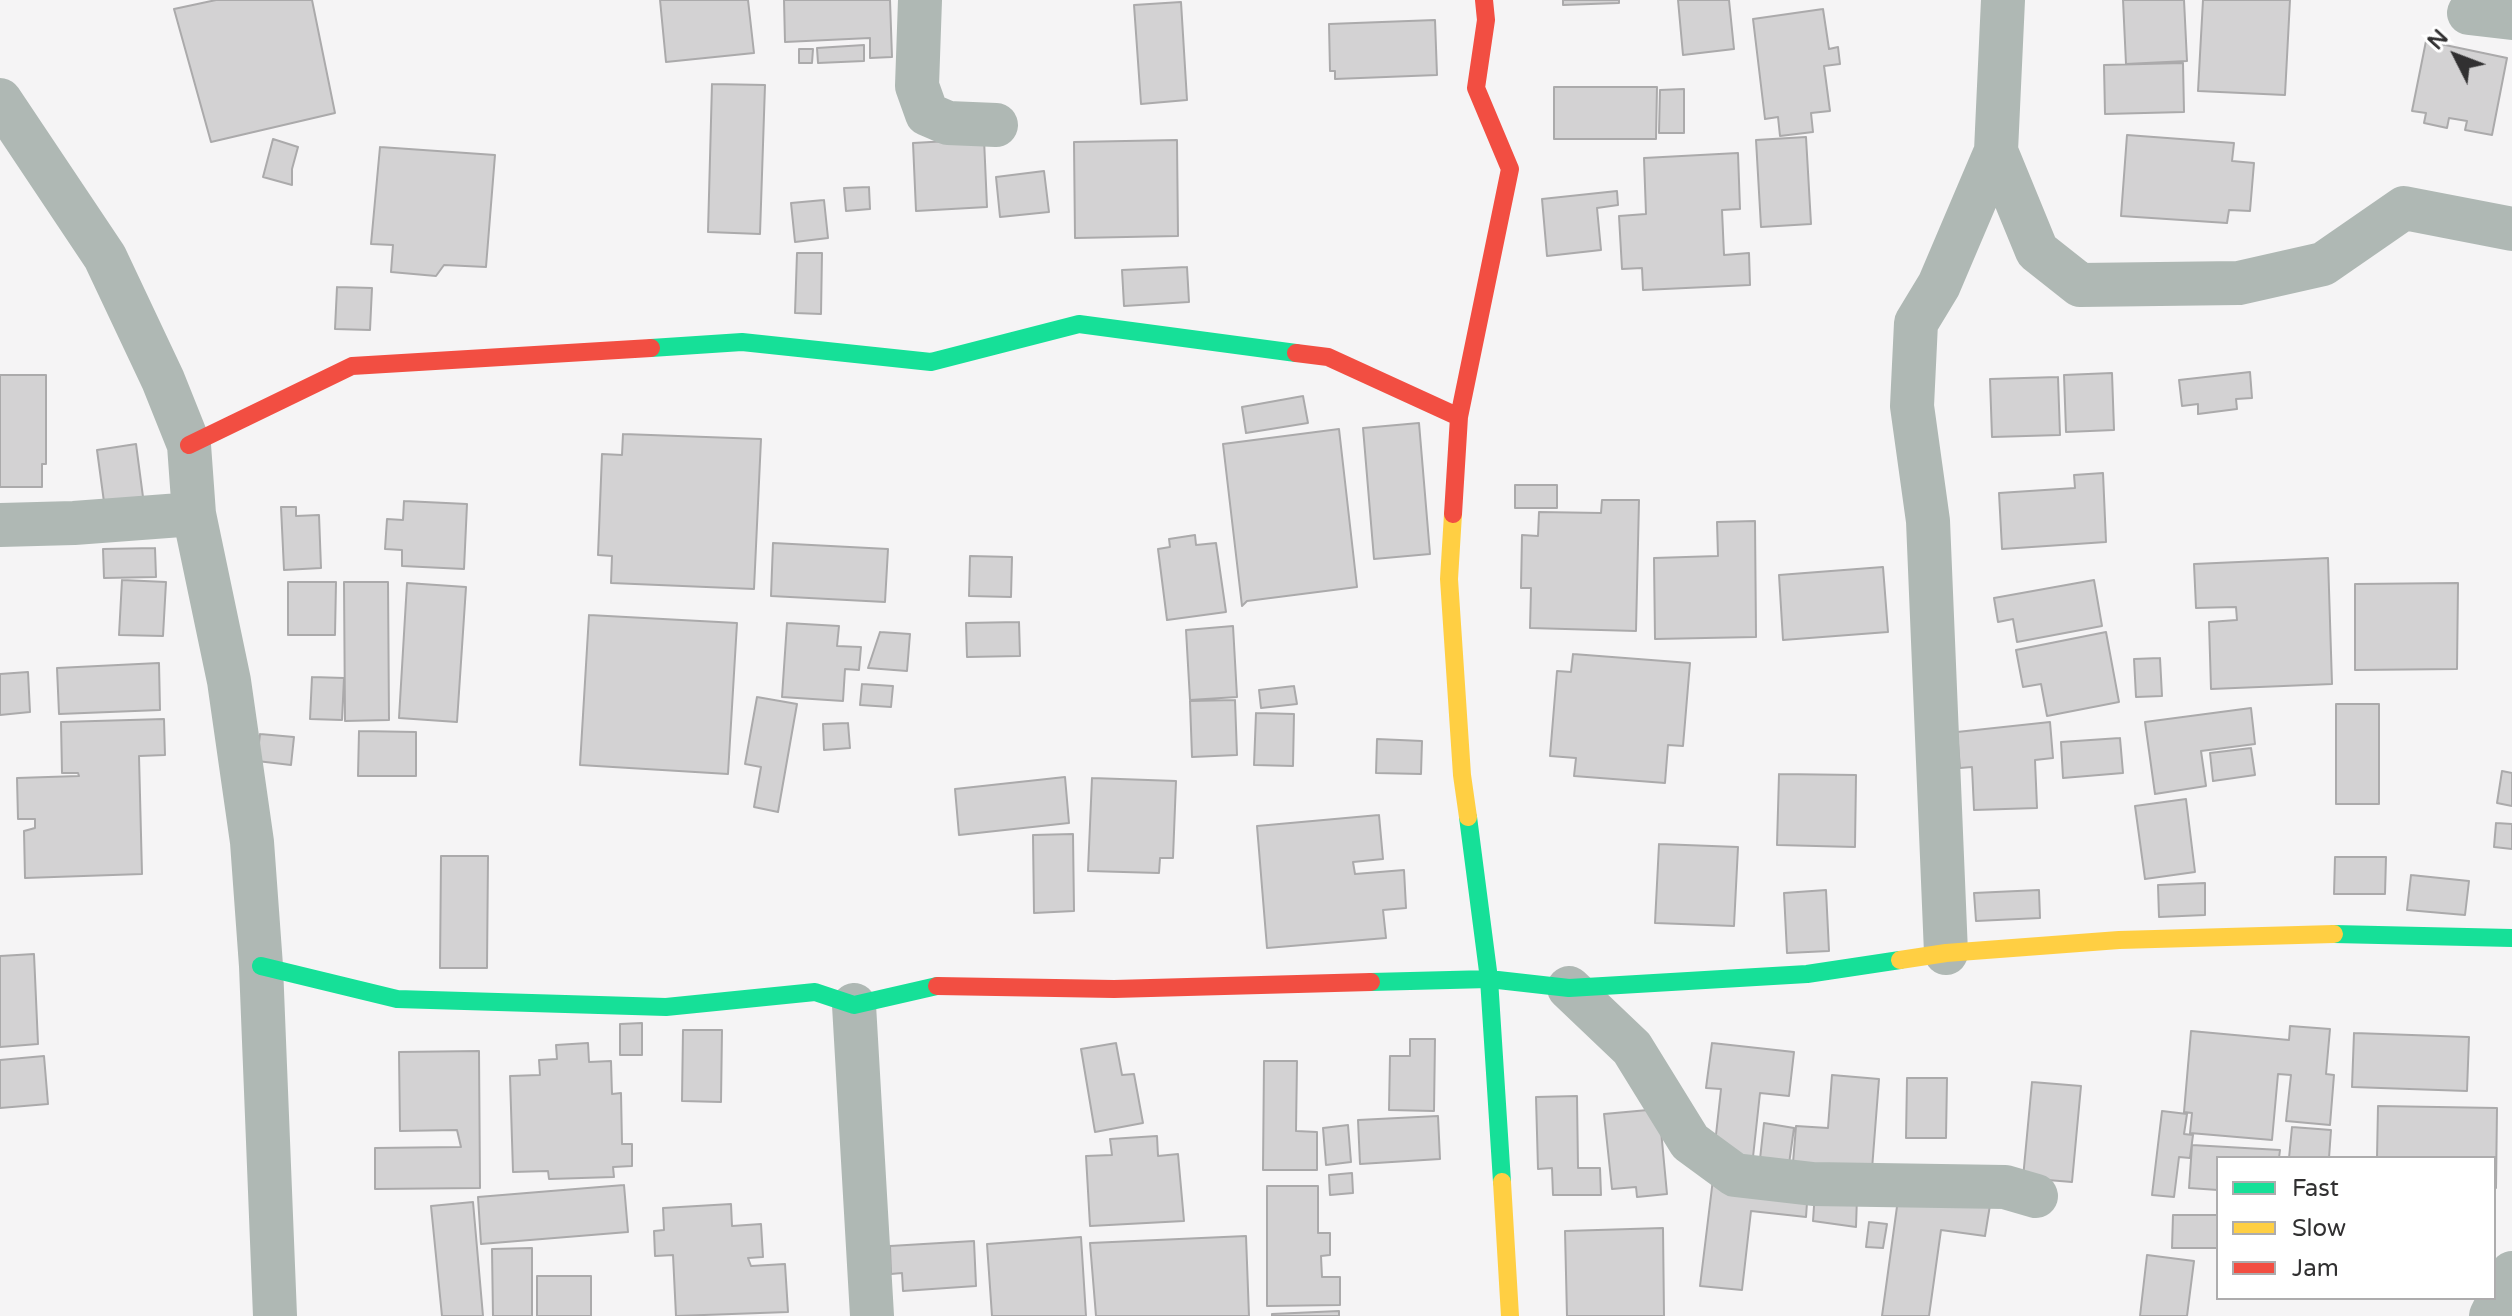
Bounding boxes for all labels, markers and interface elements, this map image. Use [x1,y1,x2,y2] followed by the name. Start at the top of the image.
[2416,16,2496,96] north arrow
[2423,25,2454,55] text: N
[2216,1156,2496,1300] legend
[2292,1174,2339,1203] text: Fast
[2292,1214,2346,1243] text: Slow
[2292,1254,2339,1283] text: Jam

